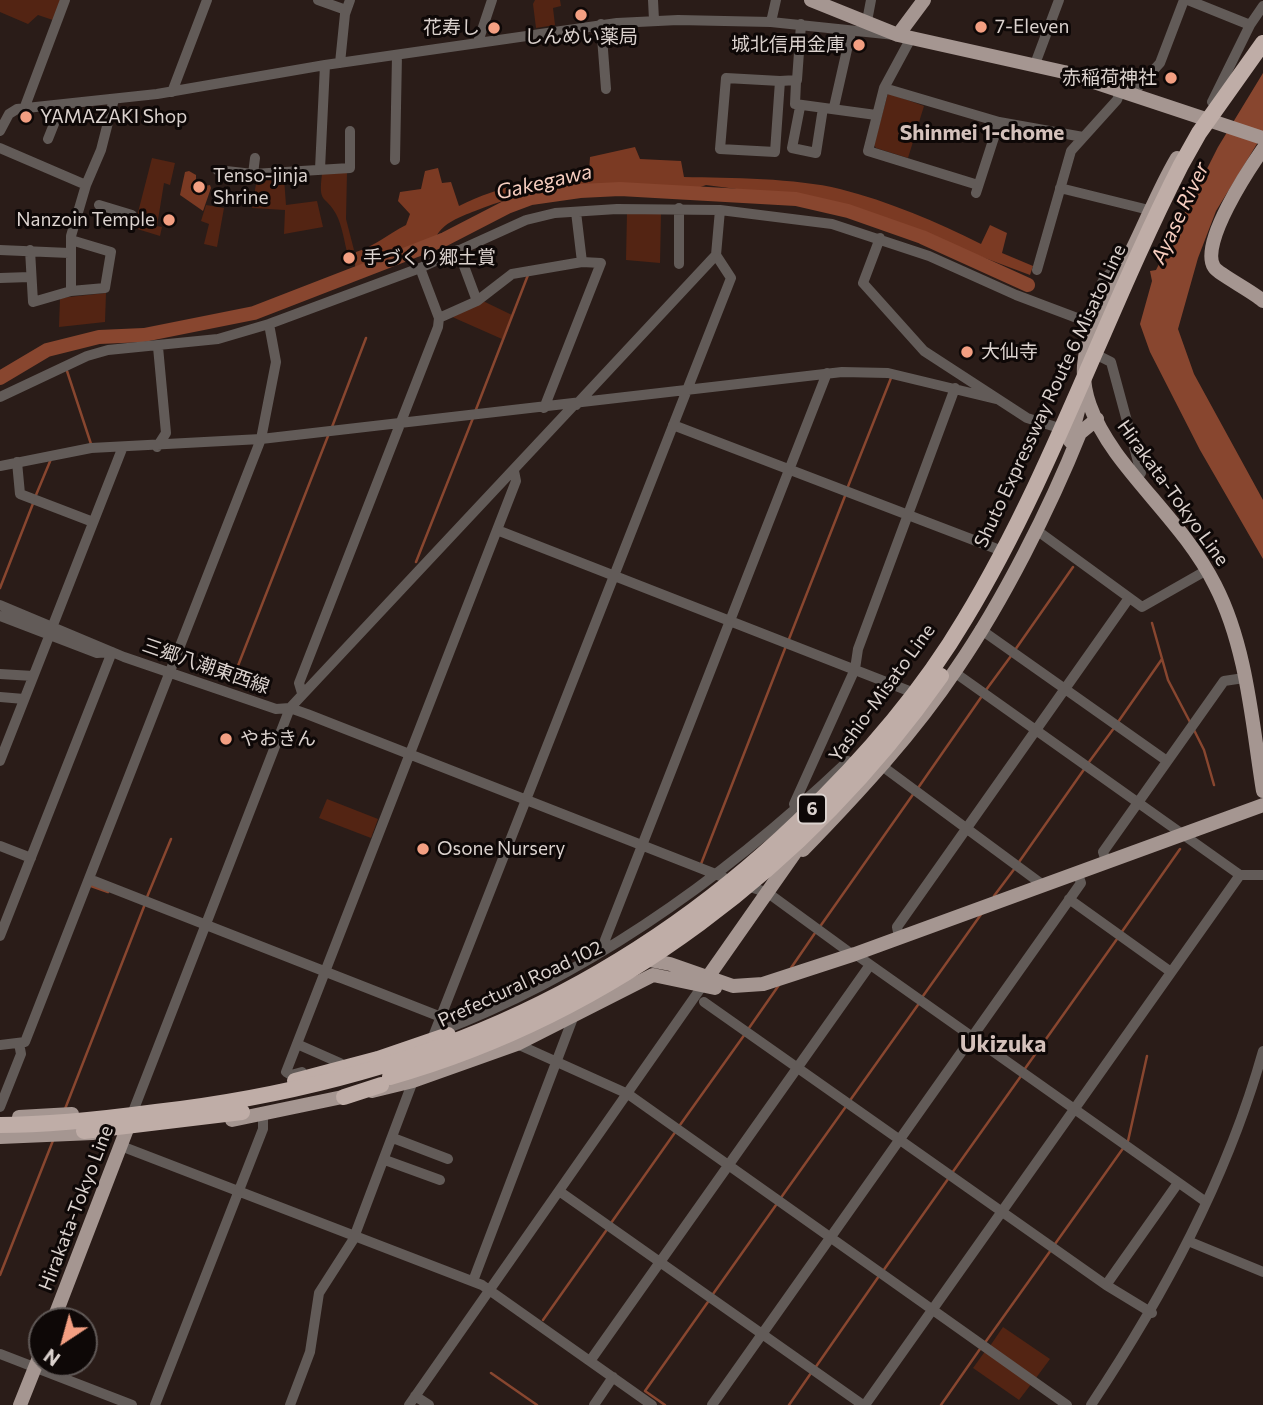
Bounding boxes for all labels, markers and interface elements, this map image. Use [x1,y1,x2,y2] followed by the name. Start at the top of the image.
[573,7,589,23] marker: しんめい薬局
[995,16,1069,38] place label: 7-Eleven
[423,17,480,39] place label: 花寿し
[973,19,989,35] marker: 7-Eleven
[486,20,502,36] marker: 花寿し
[524,26,638,48] place label: しんめい薬局
[731,34,845,56] place label: 城北信用金庫
[851,37,867,53] marker: 城北信用金庫
[1062,67,1157,89] place label: 赤稲荷神社
[1163,70,1179,86] marker: 赤稲荷神社
[40,106,187,128] place label: YAMAZAKI Shop
[18,109,34,125] marker: YAMAZAKI Shop
[900,120,1064,146] district label: Shinmei 1-chome
[1146,158,1214,268] water label: Ayase River
[494,159,594,205] water label: Gakegawa
[213,165,308,209] place label: Tenso-jinja Shrine
[191,179,207,195] marker: Tenso-jinja Shrine
[16,209,155,231] place label: Nanzoin Temple
[161,212,177,228] marker: Nanzoin Temple
[970,241,1130,551] street label: Shuto Expressway Route 6 Misato Line
[363,247,496,269] place label: 手づくり郷土賞
[341,250,357,266] marker: 手づくり郷土賞
[981,341,1038,363] place label: 大仙寺
[959,344,975,360] marker: 大仙寺
[1112,416,1234,570] street label: Hirakata-Tokyo Line
[824,619,940,767] street label: Yashio-Misato Line
[139,634,273,698] street label: 三郷八潮東西線
[240,728,316,750] place label: やおきん
[218,731,234,747] marker: やおきん
[798,794,826,824] road number: 6
[437,838,565,860] place label: Osone Nursery
[415,841,431,857] marker: Osone Nursery
[434,936,606,1032] street label: Prefectural Road 102
[960,1030,1046,1058] district label: Ukizuka
[34,1122,118,1294] street label: Hirakata-Tokyo Line
[28,1307,98,1377] north arrow
[39,1344,64,1371] text: N

